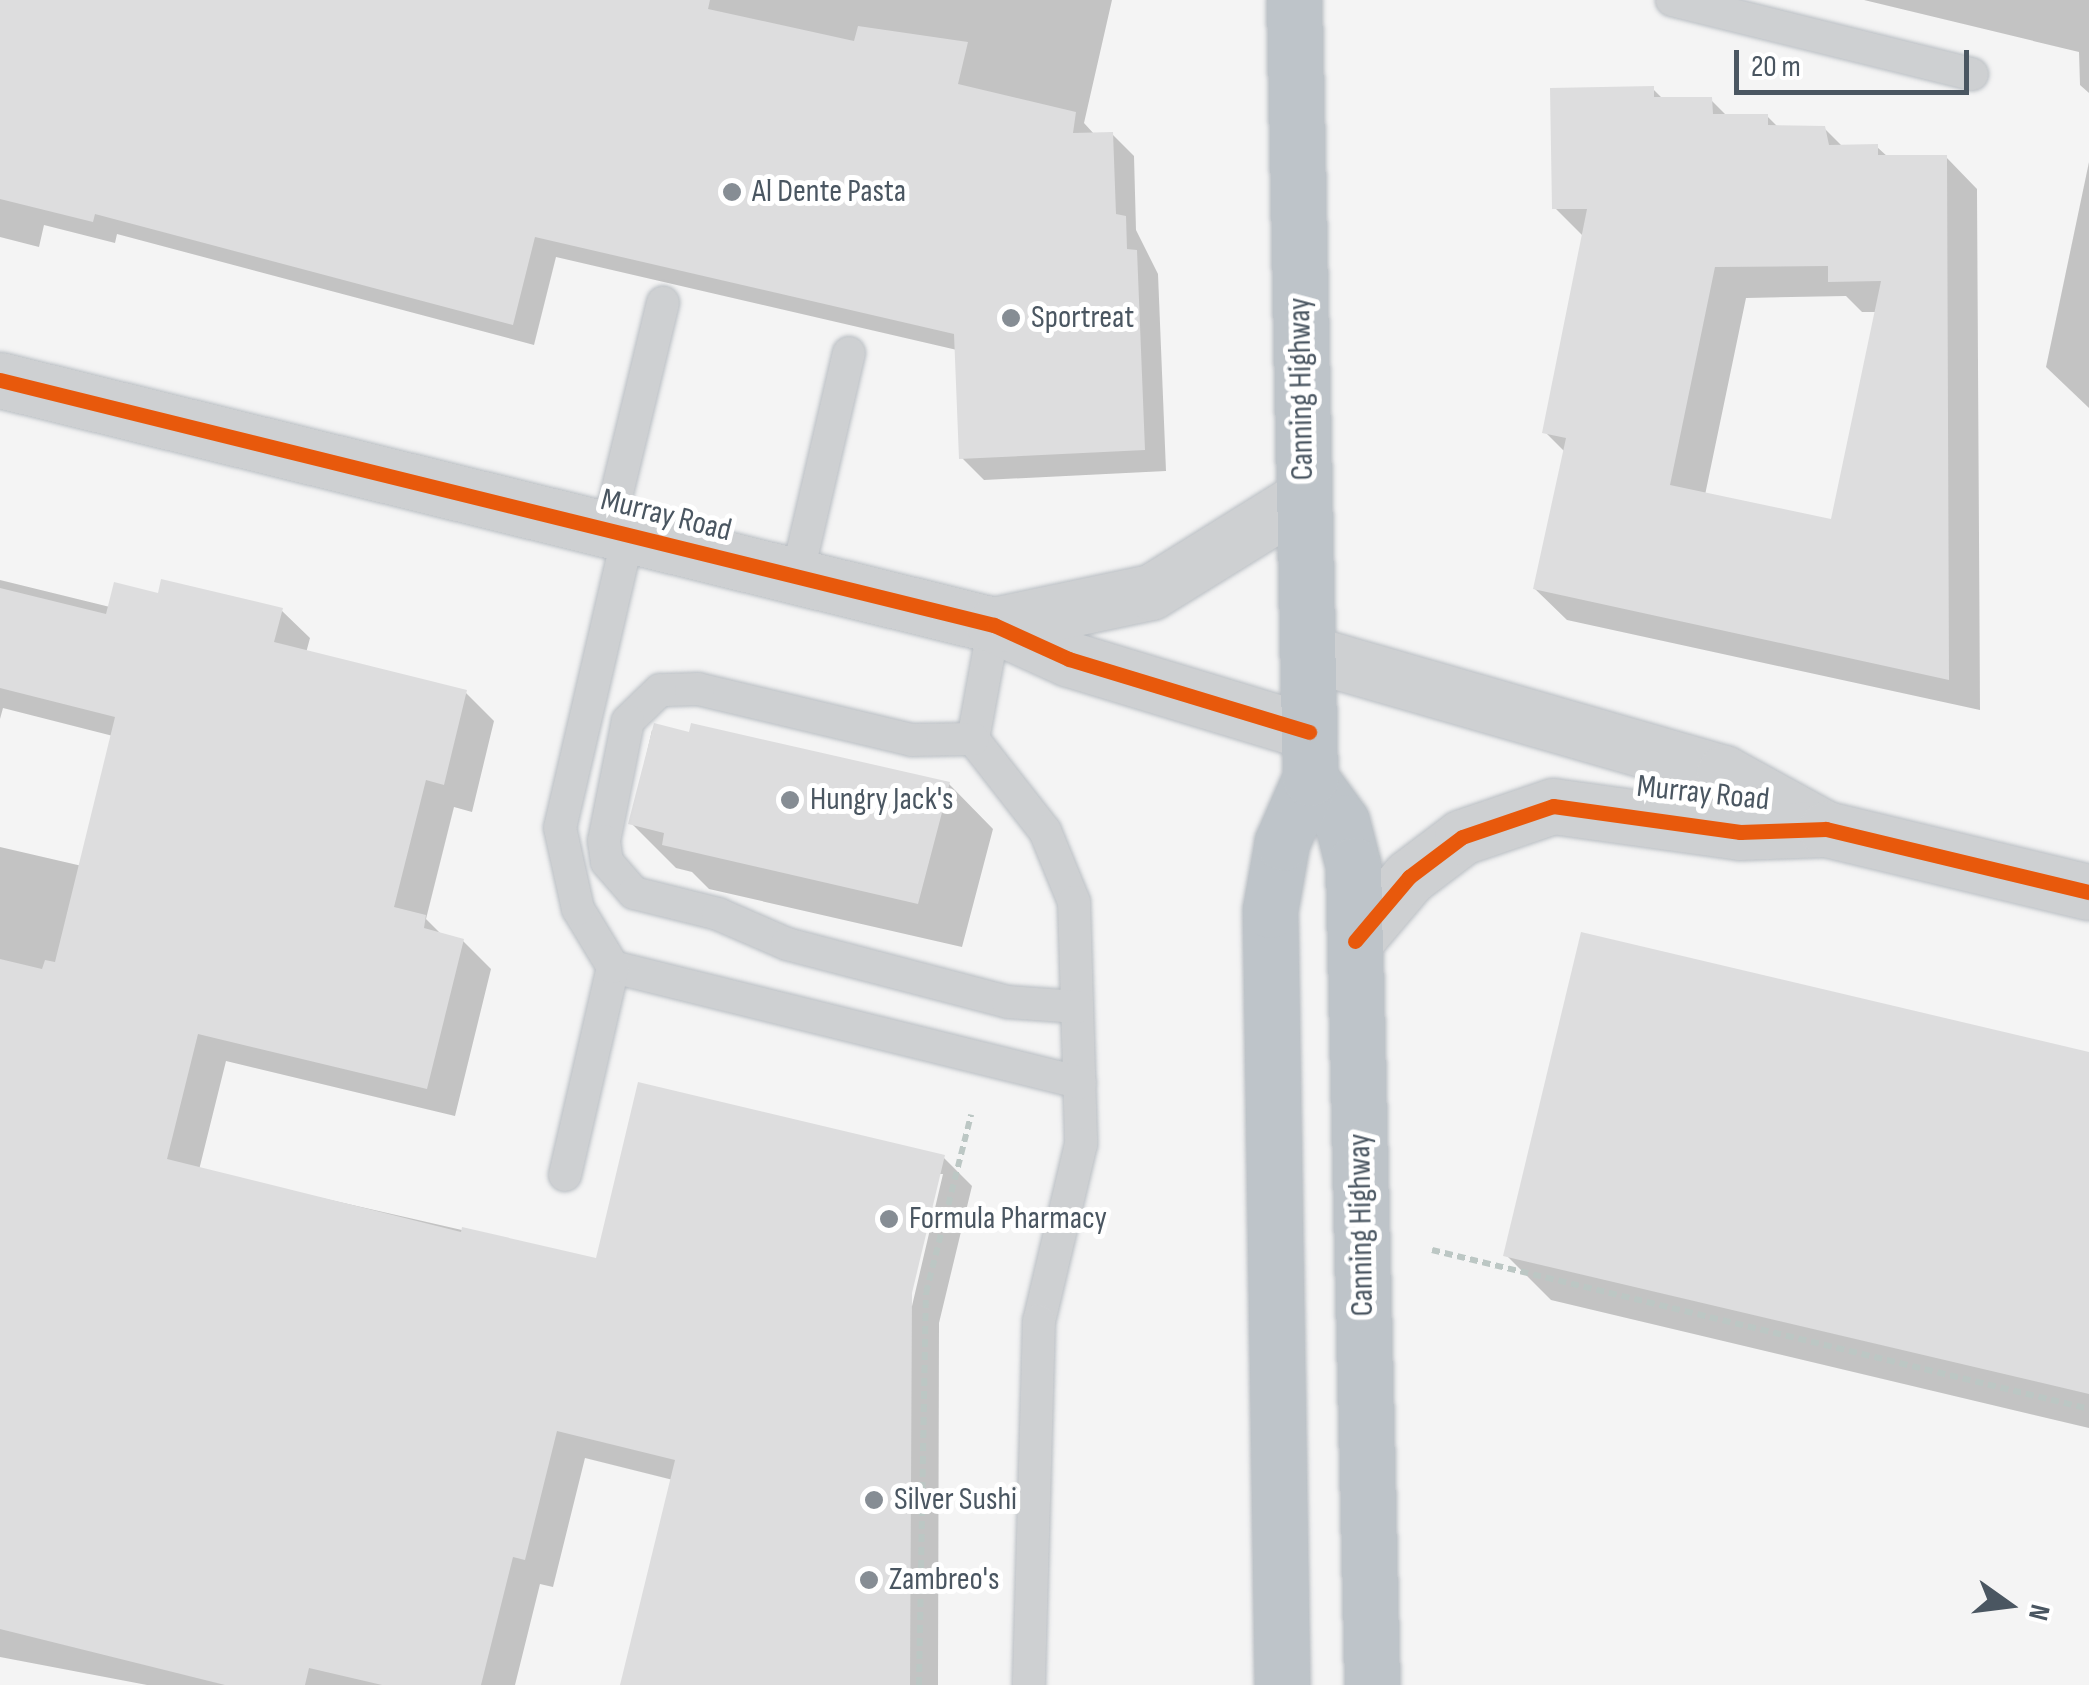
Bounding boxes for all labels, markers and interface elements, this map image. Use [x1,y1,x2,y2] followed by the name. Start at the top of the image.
[1739,30,1974,92] scale bar
[1751,49,1801,85] text: 20 m
[752,173,906,211] place label: Al Dente Pasta
[721,181,743,203] marker: Al Dente Pasta
[1281,297,1323,481] street label: Canning Highway
[1031,299,1134,337] place label: Sportreat
[1000,307,1022,329] marker: Sportreat
[597,481,735,551] street label: Murray Road
[1635,768,1771,820] street label: Murray Road
[810,781,953,819] place label: Hungry Jack's
[779,789,801,811] marker: Hungry Jack's
[1341,1133,1383,1317] street label: Canning Highway
[909,1200,1107,1238] place label: Formula Pharmacy
[878,1208,900,1230] marker: Formula Pharmacy
[894,1481,1017,1519] place label: Silver Sushi
[863,1489,885,1511] marker: Silver Sushi
[1959,1555,2059,1655] north arrow
[889,1561,999,1599] place label: Zambreo's
[858,1569,880,1591] marker: Zambreo's
[2021,1601,2056,1624] text: N

